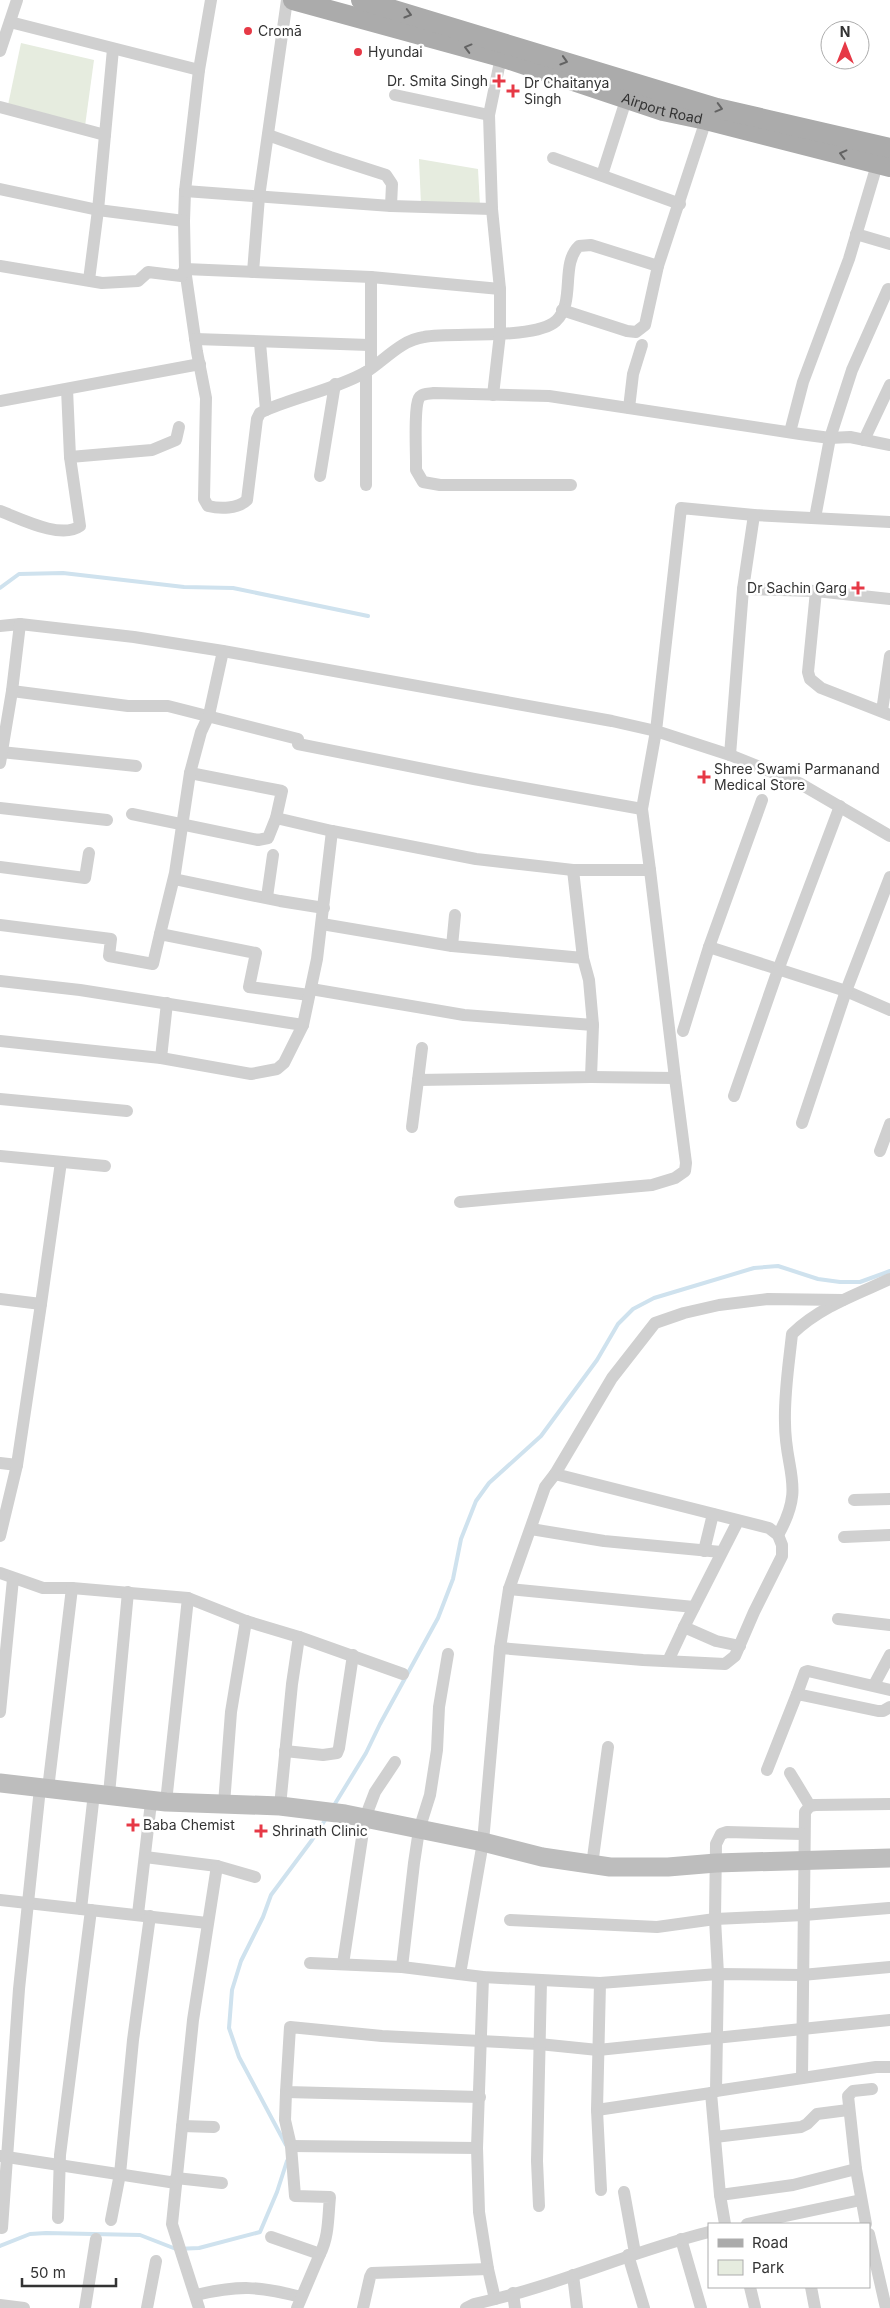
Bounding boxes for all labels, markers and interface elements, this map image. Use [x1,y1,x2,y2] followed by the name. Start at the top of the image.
[403,8,412,18] one-way arrow
[820,20,870,70] north arrow
[258,22,302,39] place label: Cromā
[840,23,850,40] text: N
[242,25,254,37] marker: Cromā
[368,43,423,60] place label: Hyundai
[464,43,473,54] one-way arrow
[352,46,364,58] marker: Hyundai
[559,55,567,65] one-way arrow
[387,72,488,89] place label: Dr. Smita Singh
[492,74,506,88] marker: Dr. Smita Singh
[524,74,609,107] place label: Dr Chaitanya Singh
[506,84,520,98] marker: Dr Chaitanya Singh
[620,89,704,127] street label: Airport Road
[715,102,724,113] one-way arrow
[838,149,847,160] one-way arrow
[747,579,847,596] place label: Dr Sachin Garg
[851,581,865,595] marker: Dr Sachin Garg
[714,760,880,793] place label: Shree Swami Parmanand Medical Store
[698,771,710,783] marker: Shree Swami Parmanand Medical Store
[143,1816,235,1833] place label: Baba Chemist
[127,1819,139,1831] marker: Baba Chemist
[272,1822,368,1839] place label: Shrinath Clinic
[254,1824,268,1838] marker: Shrinath Clinic
[708,2223,870,2288] legend
[752,2233,788,2252] text: Road
[22,2256,116,2288] scale bar
[752,2258,785,2277] text: Park
[30,2263,66,2282] text: 50 m

